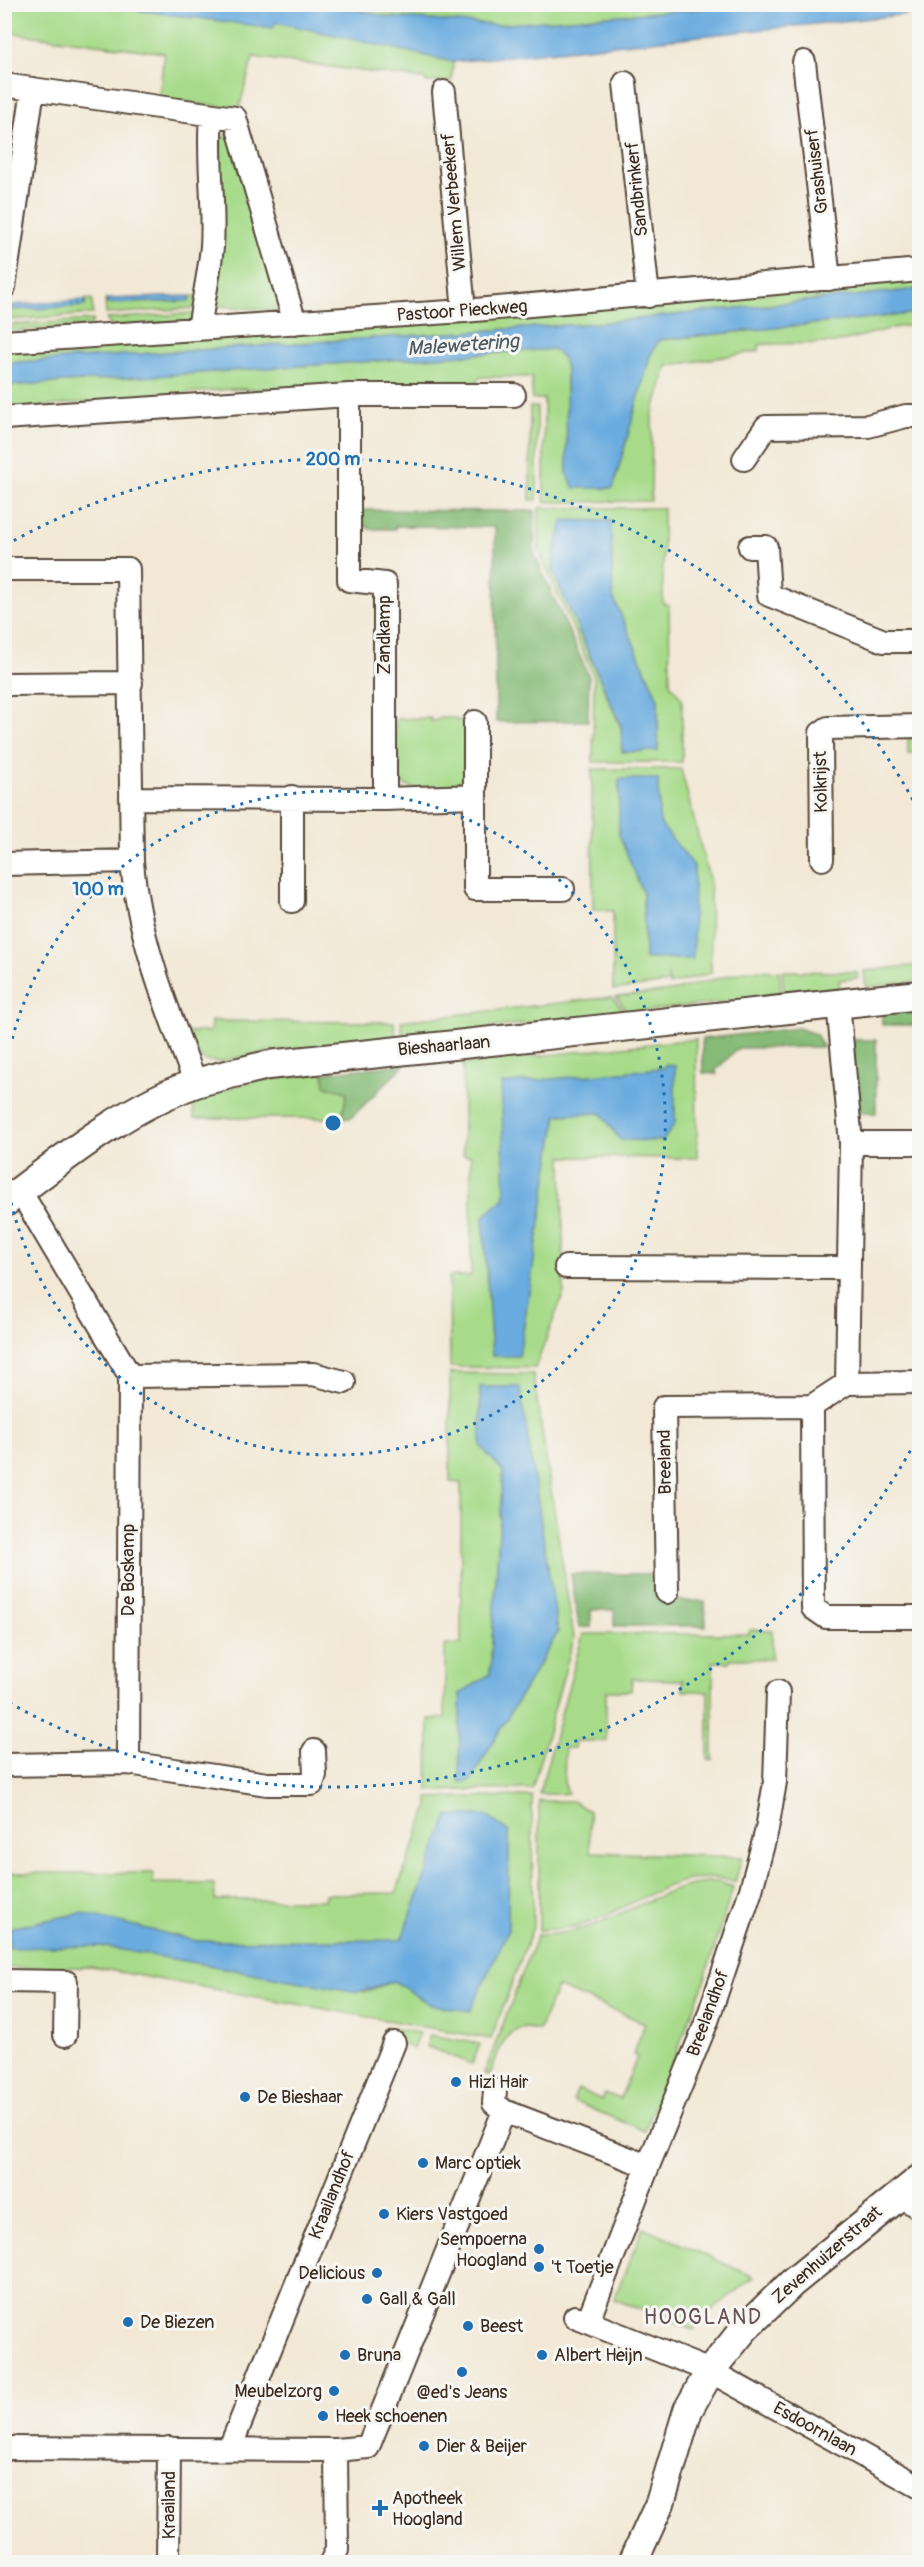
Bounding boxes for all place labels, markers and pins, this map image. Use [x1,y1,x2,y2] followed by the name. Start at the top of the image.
[323,1113,343,1133] centre of rings
[468,2071,529,2094] place label: Hizi Hair
[449,2075,463,2089] marker: Hizi Hair
[257,2086,344,2109] place label: De Bieshaar
[238,2090,252,2104] marker: De Bieshaar
[435,2152,521,2175] place label: Marc optiek
[416,2156,430,2170] marker: Marc optiek
[396,2203,508,2226] place label: Kiers Vastgoed
[377,2207,391,2221] marker: Kiers Vastgoed
[440,2228,527,2272] place label: Sempoerna Hoogland
[532,2242,546,2256] marker: Sempoerna Hoogland
[551,2256,614,2279] place label: 't Toetje
[532,2260,546,2274] marker: 't Toetje
[298,2262,365,2285] place label: Delicious
[370,2266,384,2280] marker: Delicious
[379,2288,456,2311] place label: Gall & Gall
[360,2292,374,2306] marker: Gall & Gall
[140,2311,214,2334] place label: De Biezen
[121,2315,135,2329] marker: De Biezen
[480,2315,524,2338] place label: Beest
[461,2319,475,2333] marker: Beest
[357,2344,401,2367] place label: Bruna
[554,2344,643,2367] place label: Albert Heijn
[338,2348,352,2362] marker: Bruna
[535,2348,549,2362] marker: Albert Heijn
[455,2365,469,2379] marker: @ed's Jeans
[235,2380,322,2403] place label: Meubelzorg
[417,2381,507,2404] place label: @ed's Jeans
[327,2384,341,2398] marker: Meubelzorg
[335,2405,448,2428] place label: Heek schoenen
[316,2409,330,2423] marker: Heek schoenen
[436,2435,528,2458] place label: Dier & Beijer
[417,2439,431,2453] marker: Dier & Beijer
[392,2487,463,2531] place label: Apotheek Hoogland
[373,2501,387,2515] marker: Apotheek Hoogland

